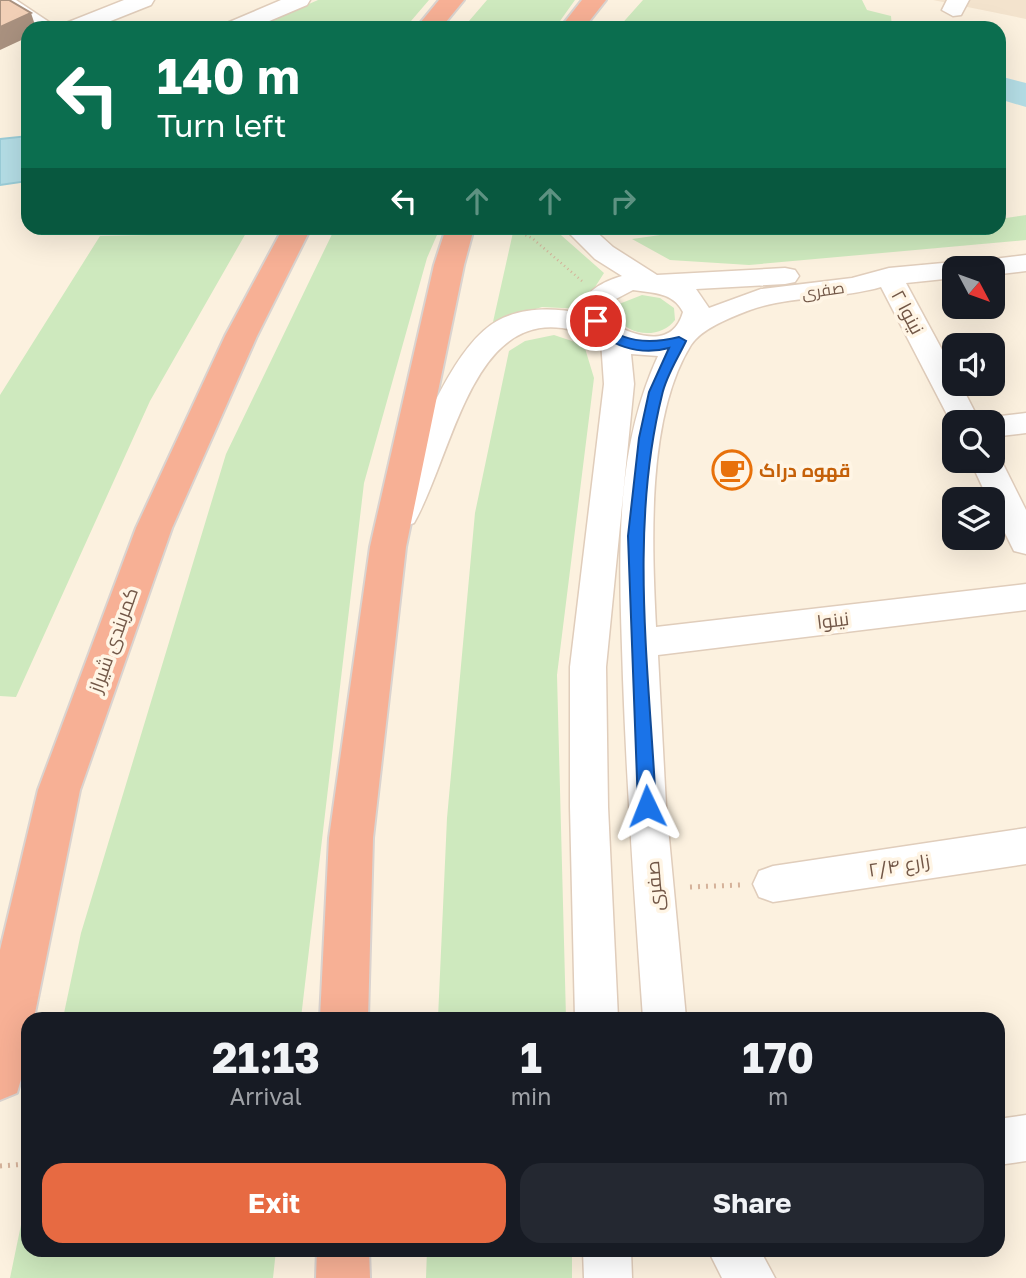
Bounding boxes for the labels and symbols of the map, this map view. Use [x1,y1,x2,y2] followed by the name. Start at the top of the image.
[942,256,1004,318] north arrow
[801,277,846,304] street label: صفری
[886,286,930,338] street label: ۲ نینوا
[566,291,626,351] pin
[711,449,753,491] cafe icon: قهوه دراک
[759,458,850,482] place label: قهوه دراک
[83,584,143,697] street label: کمربندی شیراز
[815,606,851,634] street label: نینوا
[610,769,684,843] position arrow
[866,848,932,884] street label: ۲/۴ زارع
[640,860,668,912] street label: صفری

